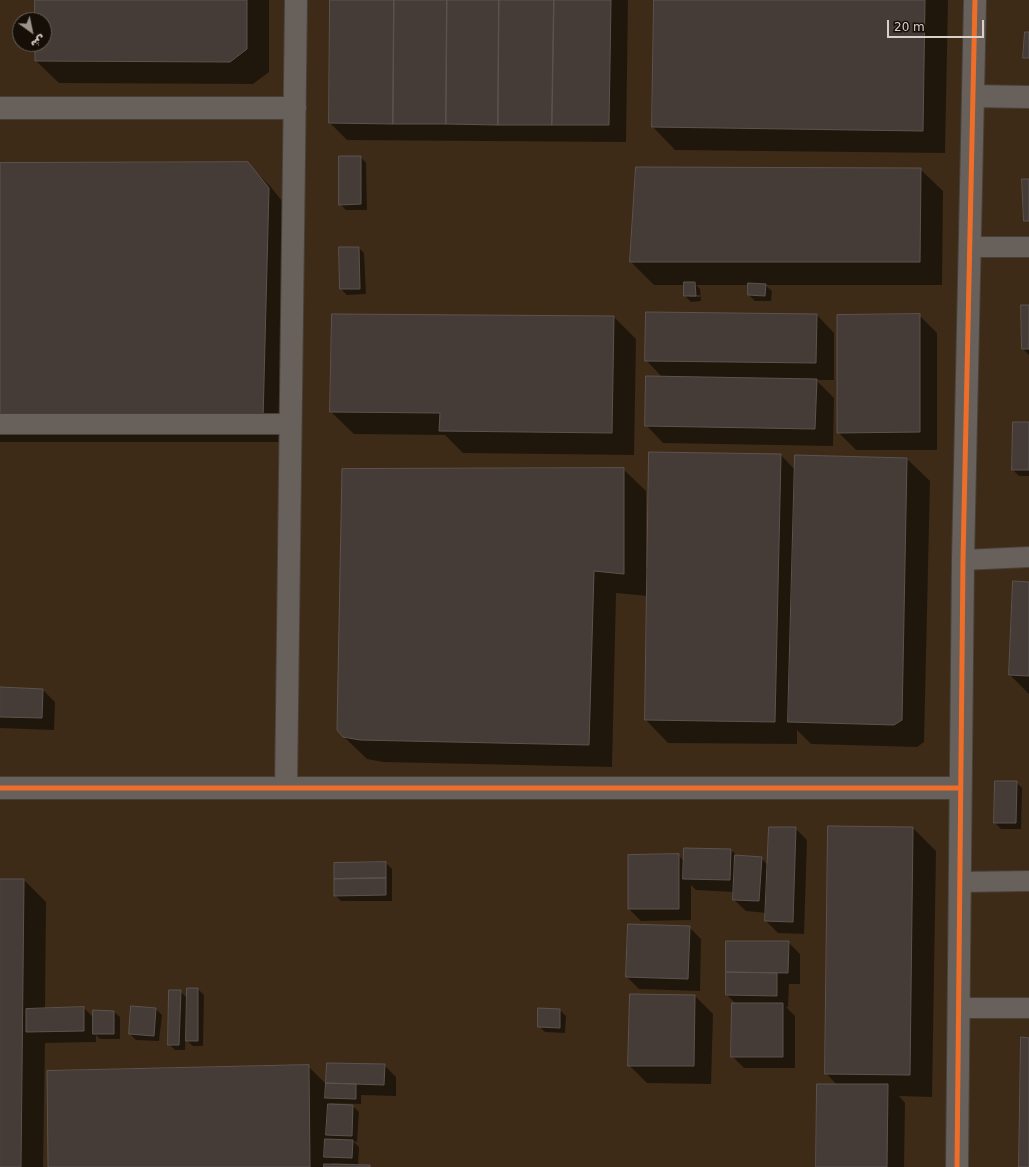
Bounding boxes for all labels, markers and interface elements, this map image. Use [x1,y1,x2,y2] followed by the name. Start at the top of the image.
[12,12,52,52] north arrow
[889,12,986,38] scale bar
[894,20,925,34] text: 20 m
[28,32,48,51] text: ش

